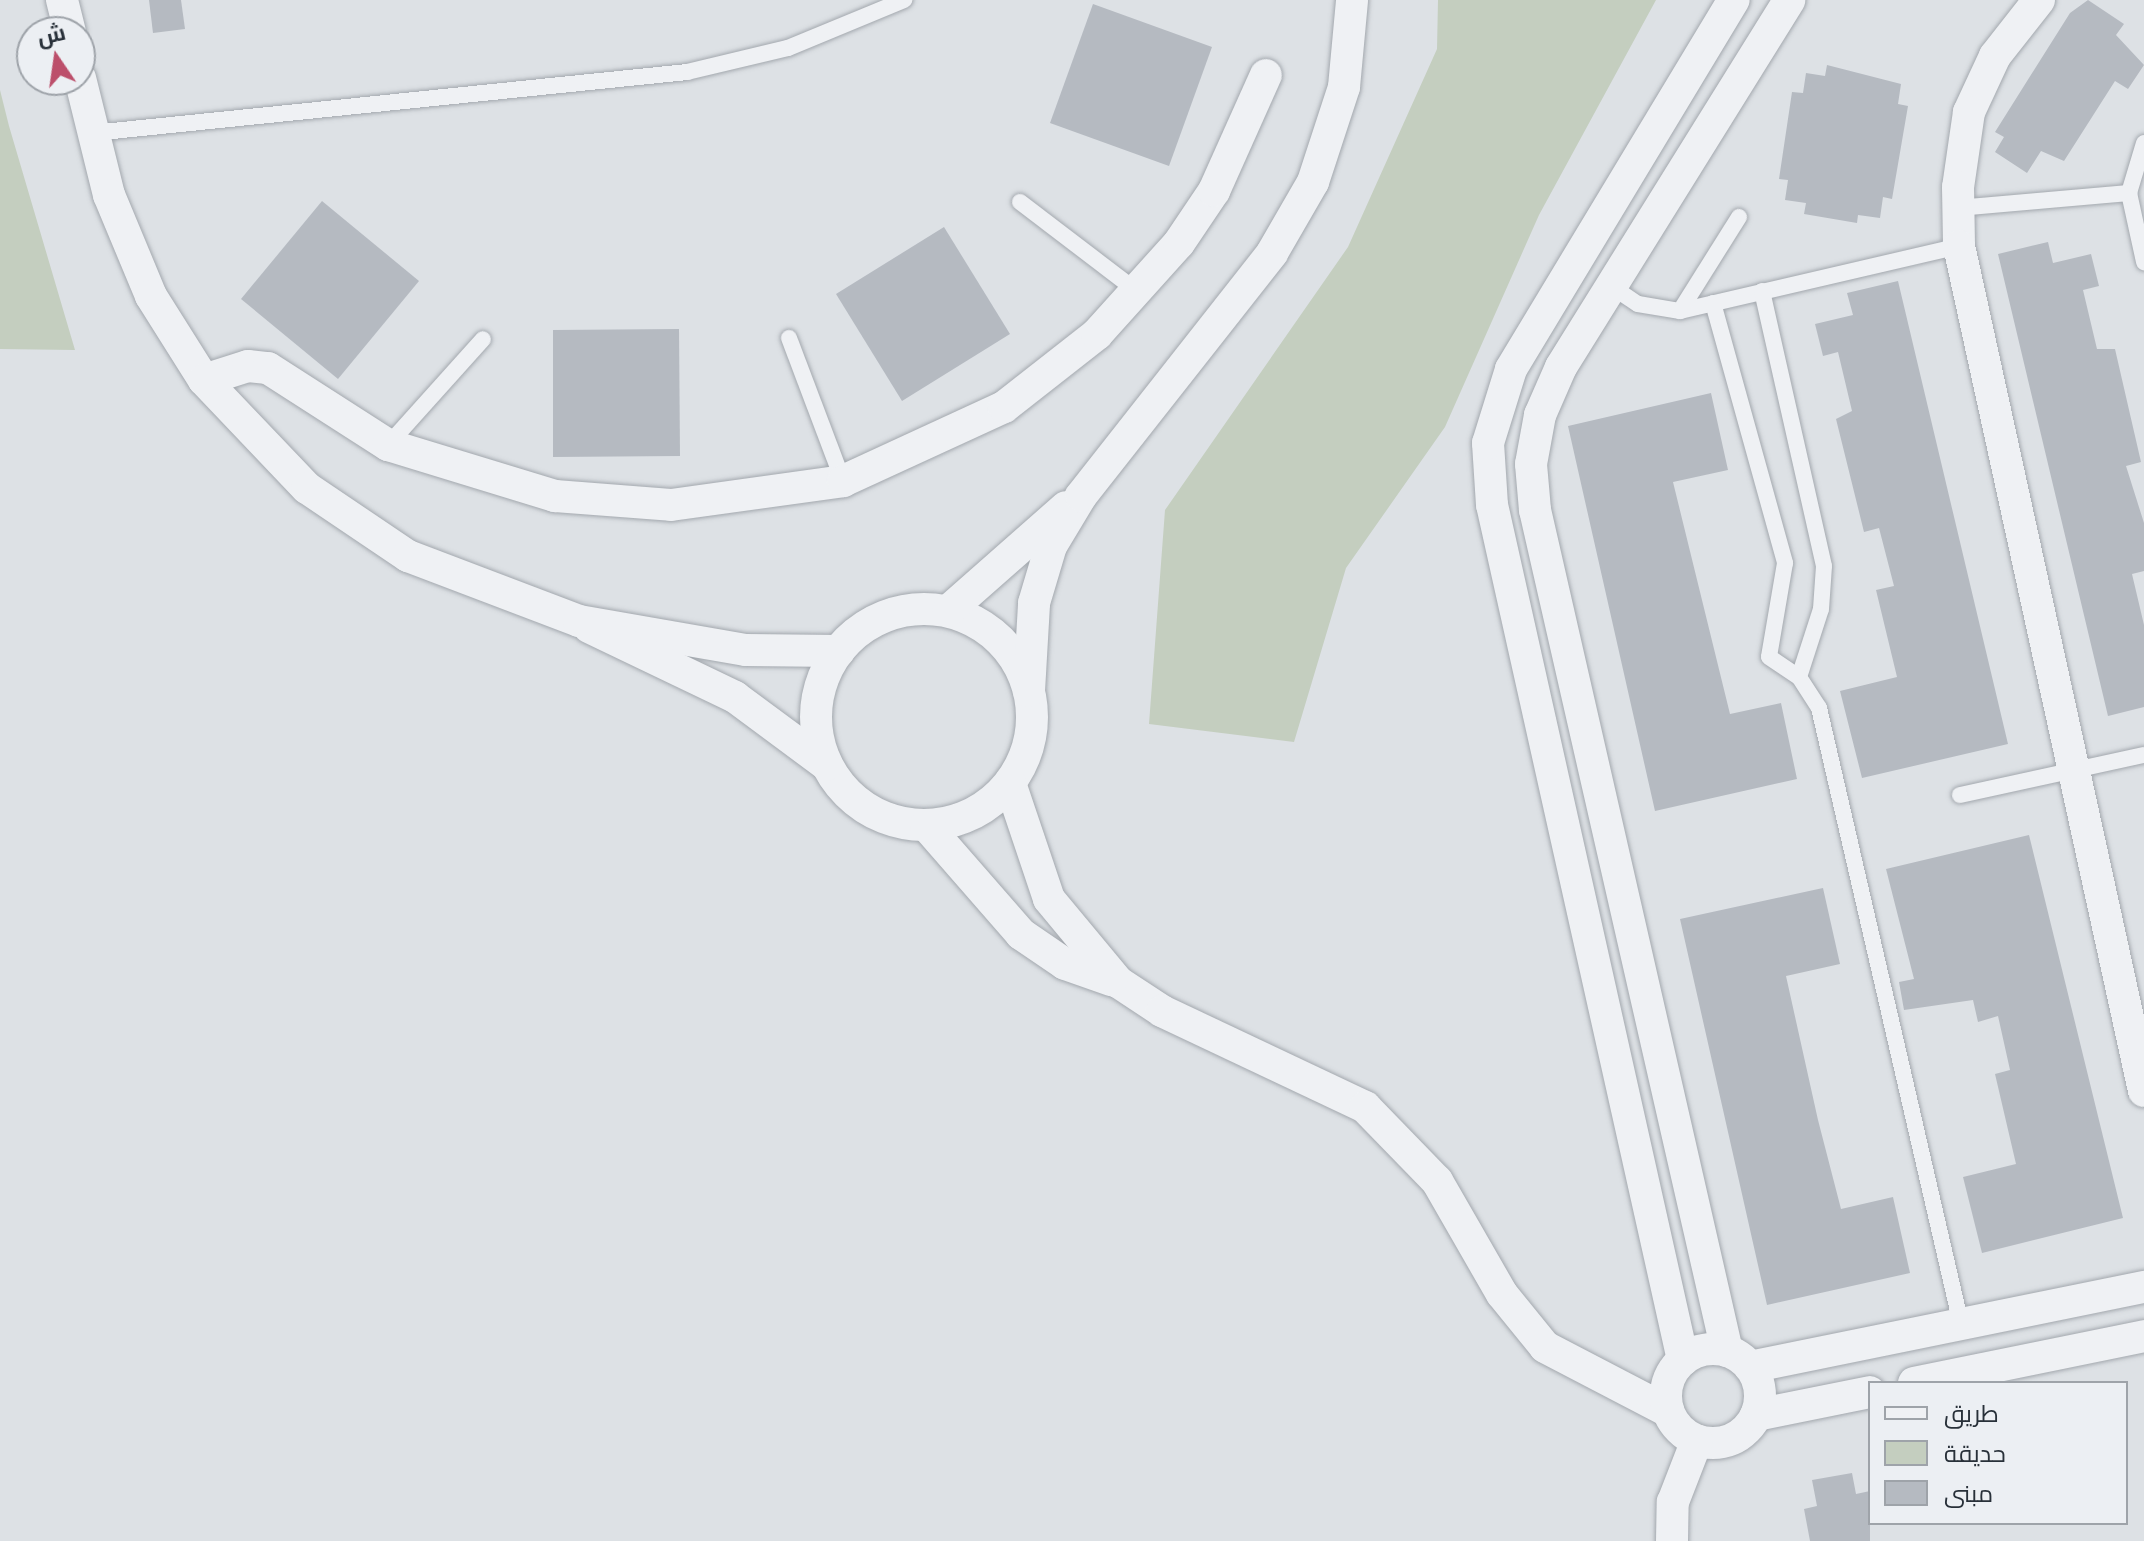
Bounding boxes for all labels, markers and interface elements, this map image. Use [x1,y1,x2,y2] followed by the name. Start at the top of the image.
[16,16,96,96] north arrow
[34,17,68,52] text: ش
[1868,1381,2128,1525] legend
[1944,1397,1999,1429] text: طريق
[1944,1437,2006,1469] text: حديقة
[1944,1477,1993,1509] text: مبنى

